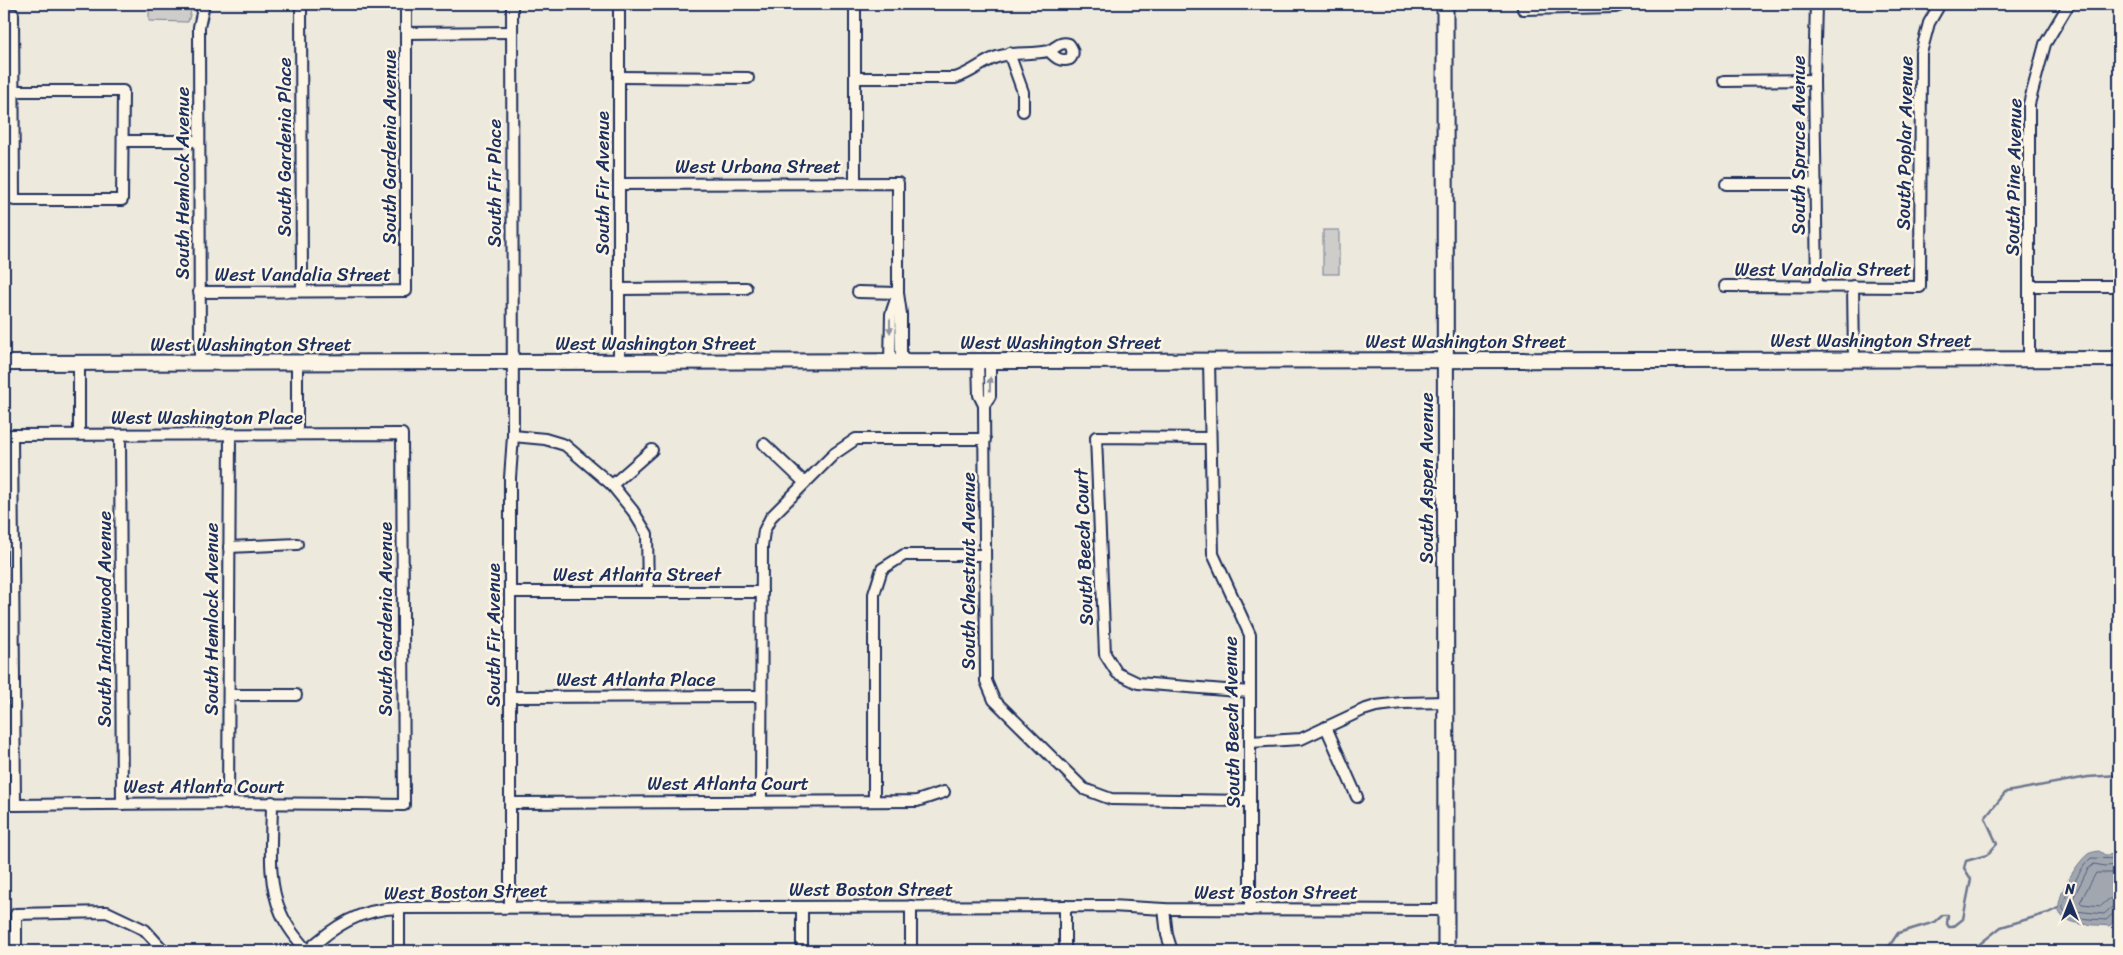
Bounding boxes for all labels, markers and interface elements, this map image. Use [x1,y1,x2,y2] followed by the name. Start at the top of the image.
[373,50,406,244] street label: South Gardenia Avenue
[1782,55,1815,235] street label: South Spruce Avenue
[1886,55,1923,231] street label: South Poplar Avenue
[268,57,301,237] street label: South Gardenia Place
[166,86,199,280] street label: South Hemlock Avenue
[1996,98,2031,256] street label: South Pine Avenue
[586,111,619,255] street label: South Fir Avenue
[478,119,511,247] street label: South Fir Place
[675,150,841,183] street label: West Urbana Street
[1735,253,1911,286] street label: West Vandalia Street
[215,258,391,291] street label: West Vandalia Street
[886,319,894,335] one-way arrow
[1770,324,1972,357] street label: West Washington Street
[1365,325,1567,358] street label: West Washington Street
[960,326,1162,359] street label: West Washington Street
[555,327,757,360] street label: West Washington Street
[150,328,352,361] street label: West Washington Street
[986,375,994,391] one-way arrow
[1410,392,1443,564] street label: South Aspen Avenue
[111,401,303,434] street label: West Washington Place
[1064,467,1103,626] street label: South Beech Court
[952,472,985,670] street label: South Chestnut Avenue
[88,511,121,727] street label: South Indianwood Avenue
[195,522,228,716] street label: South Hemlock Avenue
[369,522,402,716] street label: South Gardenia Avenue
[553,558,723,591] street label: West Atlanta Street
[477,563,510,707] street label: South Fir Avenue
[1213,636,1249,808] street label: South Beech Avenue
[556,663,716,696] street label: West Atlanta Place
[647,767,809,800] street label: West Atlanta Court
[123,770,285,803] street label: West Atlanta Court
[789,873,953,906] street label: West Boston Street
[384,874,548,909] street label: West Boston Street
[1194,876,1358,909] street label: West Boston Street
[2064,877,2075,902] text: N
[2046,878,2096,928] north arrow

